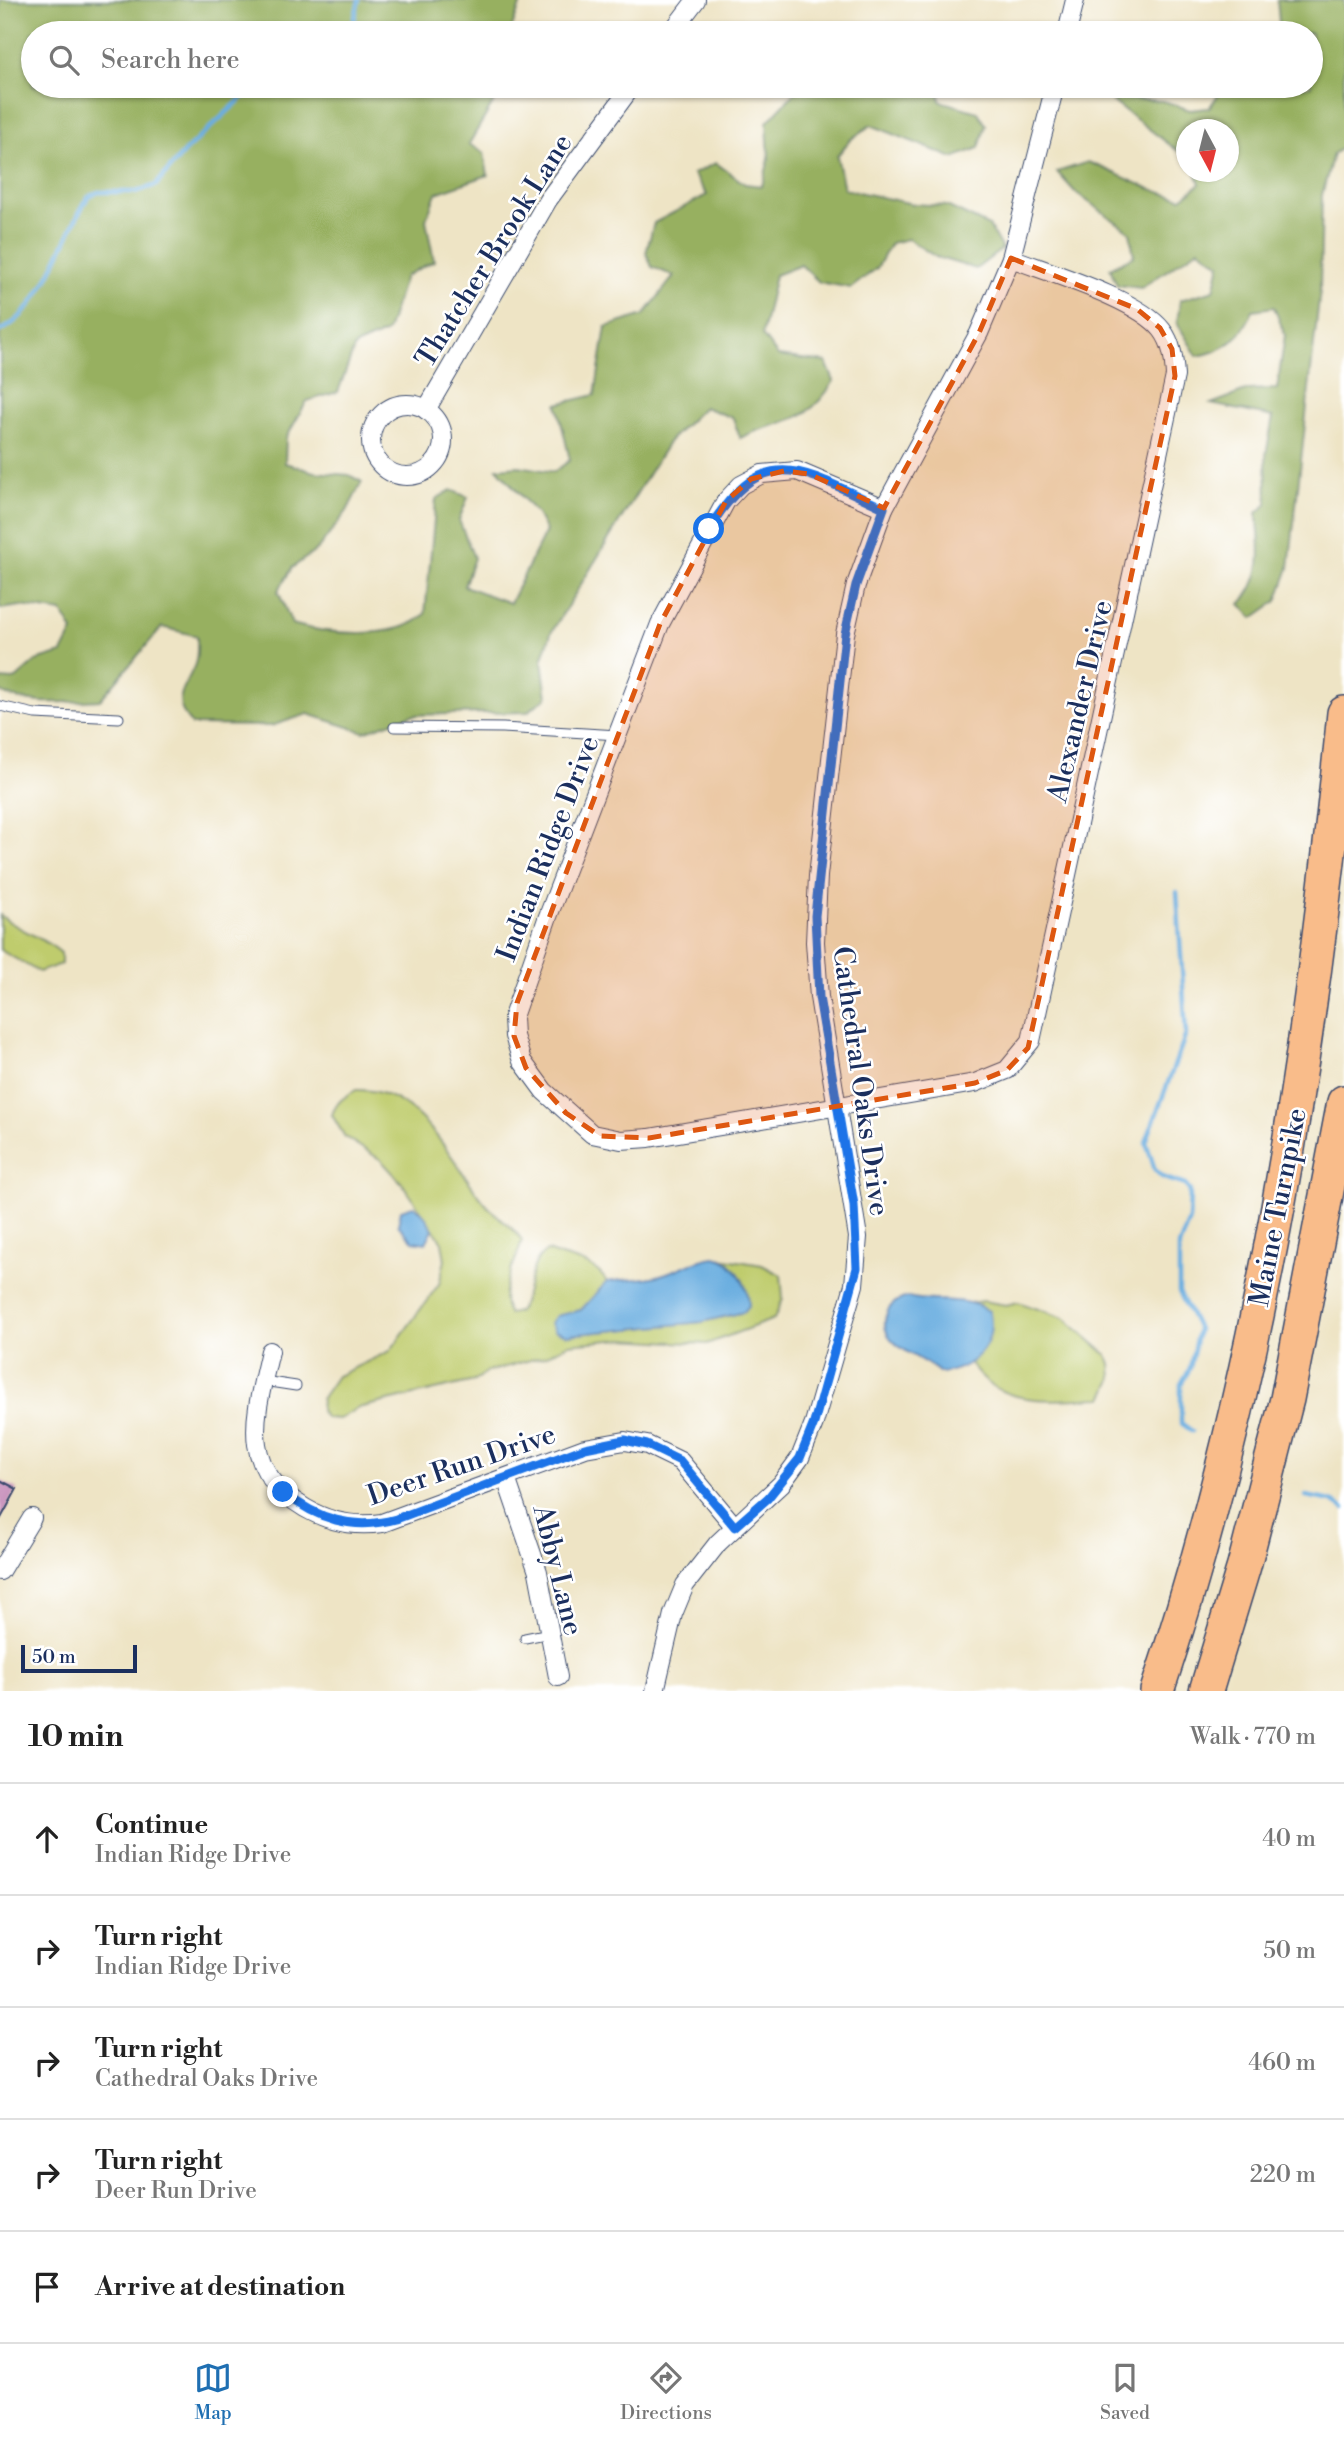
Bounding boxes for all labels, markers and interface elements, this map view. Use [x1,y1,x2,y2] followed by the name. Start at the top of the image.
[21,21,1323,98] search box
[45,41,83,79] icon: search
[101,44,240,76] text: Search here
[1176,119,1239,182] north arrow
[408,127,580,374] street label: Thatcher Brook Lane
[693,513,724,544] route start
[1040,597,1121,807] street label: Alexander Drive
[489,731,608,966] street label: Indian Ridge Drive
[824,944,897,1218] street label: Cathedral Oaks Drive
[1242,1105,1315,1309] street label: Maine Turnpike
[363,1417,560,1514] street label: Deer Run Drive
[267,1476,298,1507] route end
[524,1501,591,1639] street label: Abby Lane
[21,1642,136,1674] scale bar
[32,1645,76,1669] text: 50 m
[28,1718,123,1756] text: 10 min
[1190,1723,1316,1751] text: Walk · 770 m
[95,1809,208,1841] text: Continue
[28,1820,66,1858] icon: ahead
[1262,1825,1316,1853] text: 40 m
[95,1841,291,1869] text: Indian Ridge Drive
[95,1921,223,1953] text: Turn right
[28,1932,66,1970] icon: right
[1263,1937,1316,1965] text: 50 m
[95,1953,291,1981] text: Indian Ridge Drive
[95,2033,223,2065] text: Turn right
[28,2044,66,2082] icon: right
[1248,2049,1316,2077] text: 460 m
[95,2065,318,2093] text: Cathedral Oaks Drive
[95,2145,223,2177] text: Turn right
[28,2156,66,2194] icon: right
[1250,2161,1316,2189] text: 220 m
[95,2177,257,2205] text: Deer Run Drive
[28,2268,66,2306] icon: arrive
[95,2271,345,2303] text: Arrive at destination
[194,2359,232,2425] tab: Map
[620,2359,712,2425] tab: Directions
[1100,2359,1150,2425] tab: Saved

